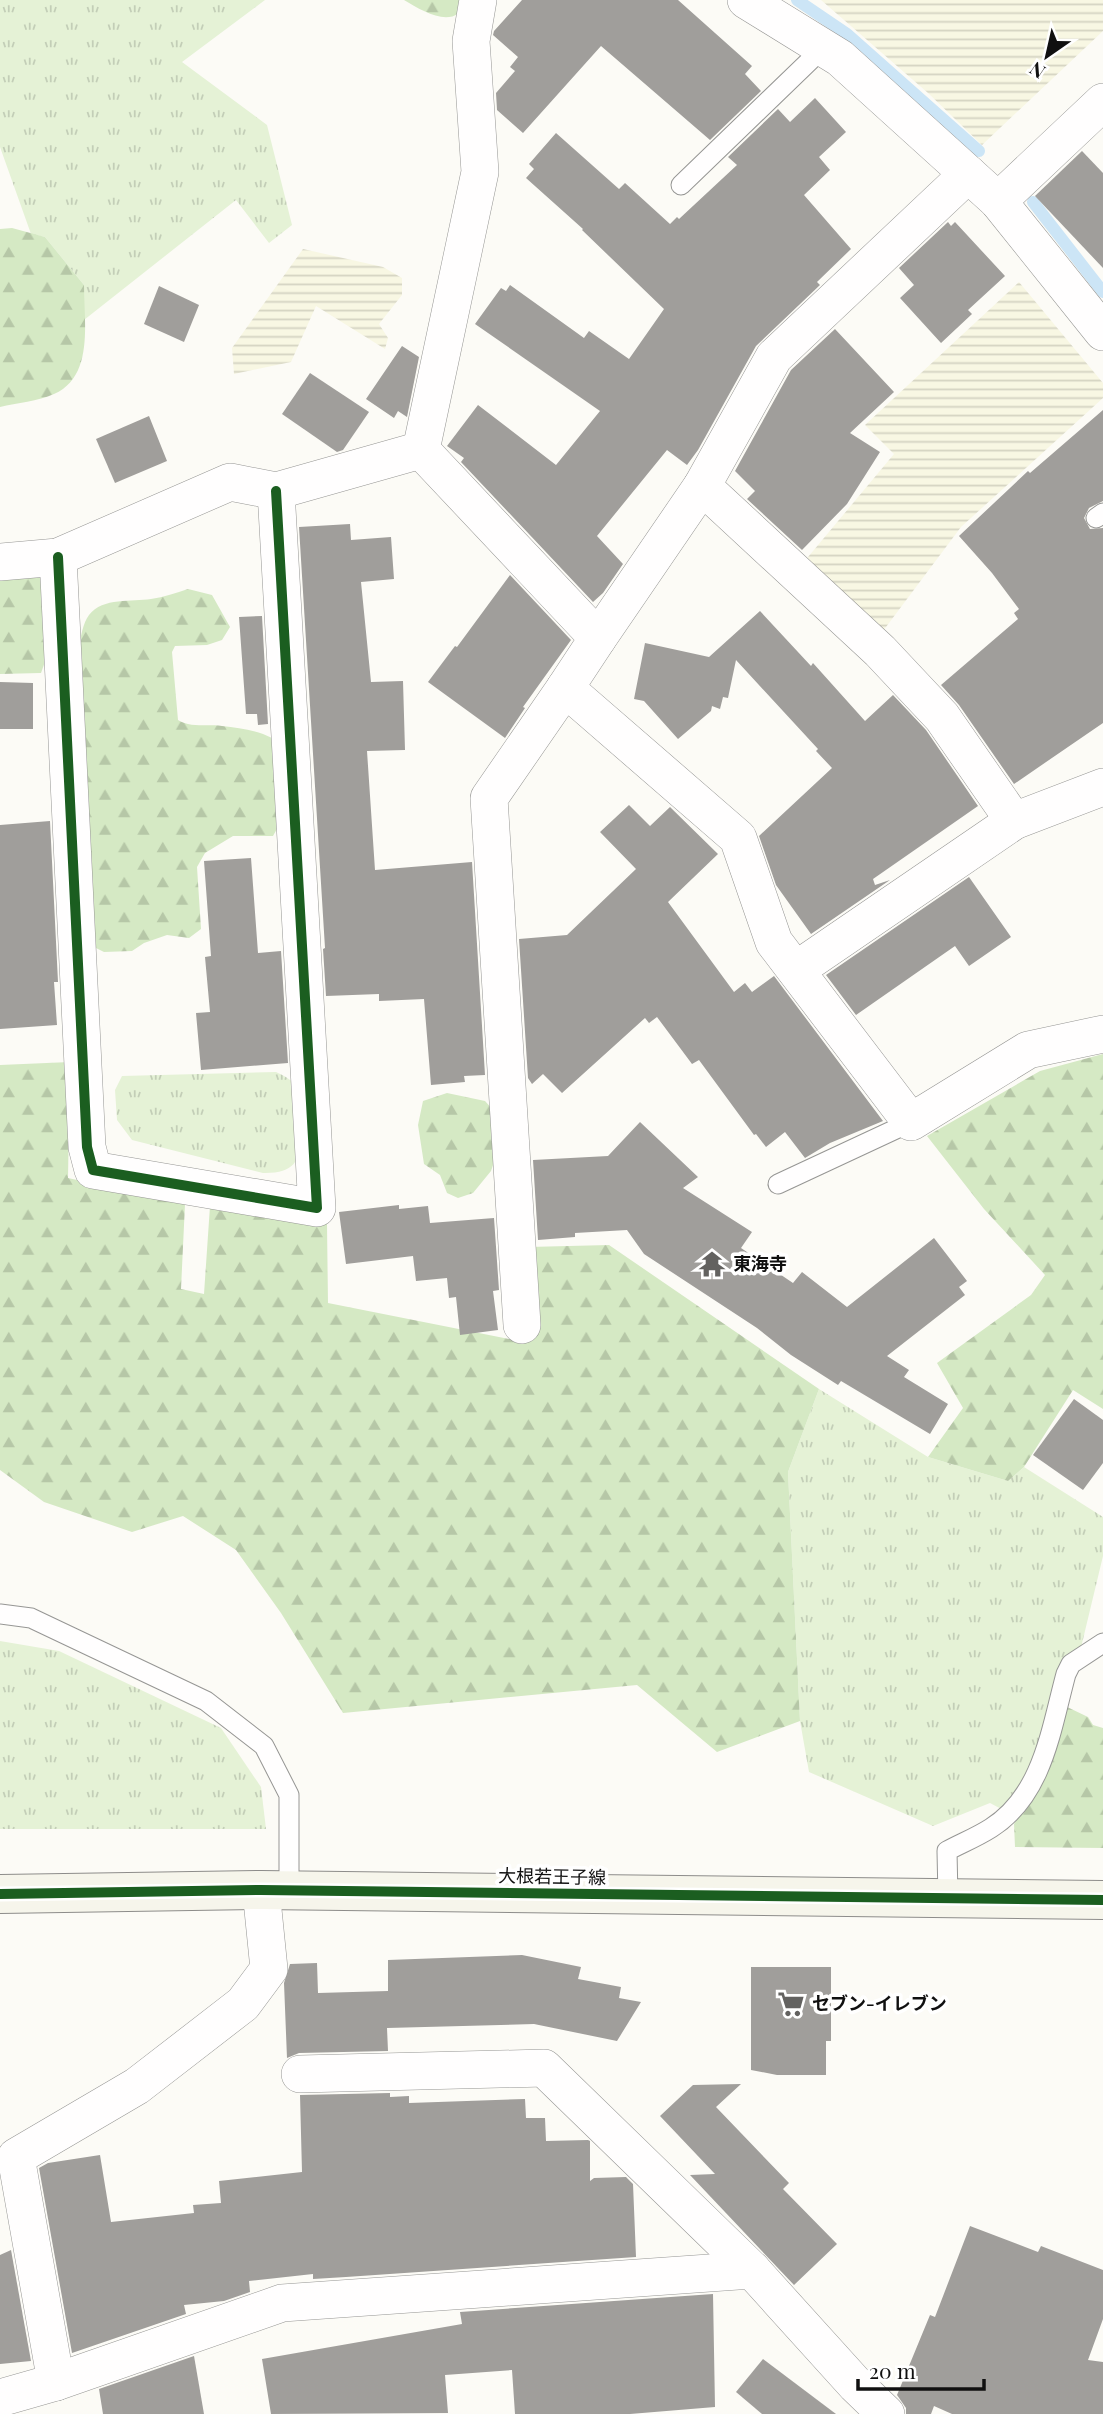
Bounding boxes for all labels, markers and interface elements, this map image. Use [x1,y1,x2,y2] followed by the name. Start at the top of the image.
[1012,21,1082,91] north arrow
[1024,56,1050,86] text: N
[697,1249,727,1279] temple icon: 東海寺
[733,1251,787,1275] place label: 東海寺
[498,1863,606,1889] street label: 大根若王子線
[776,1989,806,2019] supermarket icon: セブン-イレブン
[812,1991,947,2015] place label: セブン-イレブン
[858,2348,984,2392] scale bar
[869,2356,916,2384] text: 20 m

